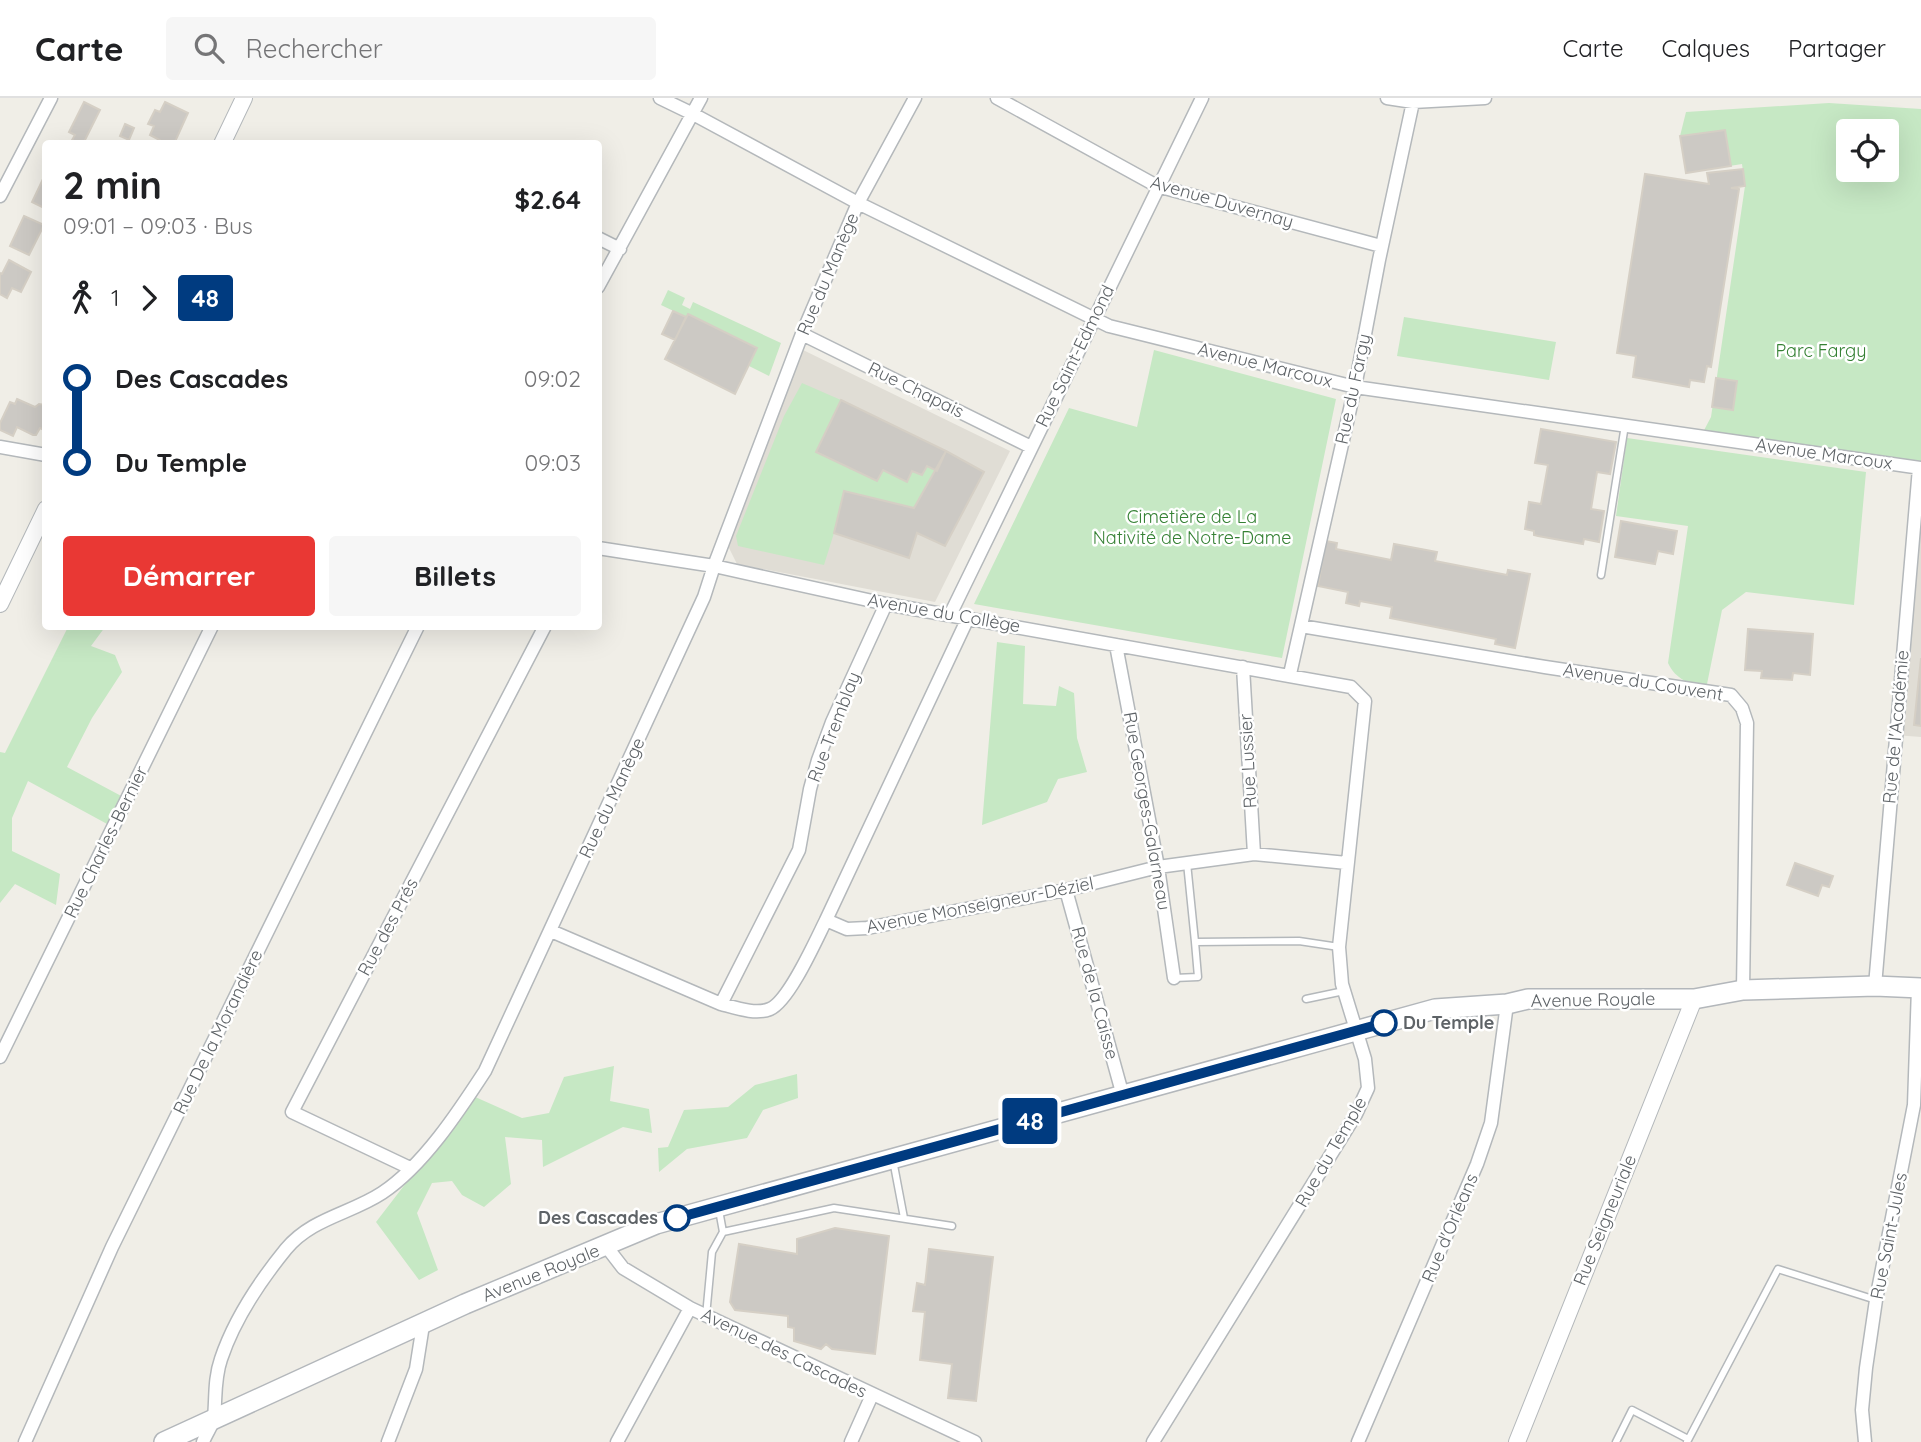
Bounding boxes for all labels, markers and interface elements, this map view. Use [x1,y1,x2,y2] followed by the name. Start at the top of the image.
[166,17,656,80] search box
[35,28,124,69] text: Carte
[190,29,228,67] icon: search
[246,32,383,65] text: Rechercher
[1562,33,1624,63] text: Carte
[1662,33,1750,63] text: Calques
[1788,33,1886,63] text: Partager
[1836,119,1899,182] map controls
[1836,119,1899,182] button: locate
[63,161,162,209] text: 2 min
[1148,170,1296,233] street label: Avenue Duvernay
[515,183,581,216] text: $2.64
[791,209,864,339] street label: Rue du Manège
[63,211,253,240] text: 09:01 – 09:03 · Bus
[63,279,101,317] icon: walk
[130,279,168,317] icon: forward
[1030,281,1119,431] street label: Rue Saint-Edmond
[111,283,120,312] text: 1
[192,283,219,313] text: 48
[1330,332,1375,446] street label: Rue du Fargy
[1195,337,1335,392] street label: Avenue Marcoux
[1775,339,1867,362] park label: Parc Fargy
[864,356,968,423] street label: Rue Chapais
[115,362,288,395] text: Des Cascades
[524,364,581,393] text: 09:02
[1754,433,1894,475] street label: Avenue Marcoux
[115,446,247,479] text: Du Temple
[524,448,581,477] text: 09:03
[1093,505,1291,549] park label: Cimetière de La Nativité de Notre-Dame
[63,536,315,616] button: Démarrer
[329,536,581,616] button: Billets
[866,588,1022,637] street label: Avenue du Collège
[1877,649,1914,805] street label: Rue de l'Académie
[1561,657,1725,706] street label: Avenue du Couvent
[802,668,865,785] street label: Rue Tremblay
[1119,710,1176,912] street label: Rue Georges-Galarneau
[1234,713,1261,809] street label: Rue Lussier
[573,734,650,862] street label: Rue du Manège
[59,762,152,922] street label: Rue Charles-Bernier
[864,871,1096,938] street label: Avenue Monseigneur-Déziel
[352,874,423,980] street label: Rue des Prés
[1067,924,1124,1062] street label: Rue de la Caisse
[168,946,268,1118] street label: Rue De la Morandière
[1531,987,1655,1012] street label: Avenue Royale
[1371,1010,1397,1036] marker: Du Temple
[1403,1011,1494,1034] place label: Du Temple
[1290,1092,1372,1211] street label: Rue du Temple
[998,1098,1062,1144] line badge: 48
[1016,1106,1044,1136] text: 48
[1568,1151,1641,1289] street label: Rue Seigneuriale
[1416,1170,1483,1286] street label: Rue d'Orléans
[1865,1171,1912,1301] street label: Rue Saint-Jules
[664,1205,690,1231] marker: Des Cascades
[538,1206,658,1229] place label: Des Cascades
[479,1239,603,1307] street label: Avenue Royale
[697,1302,871,1403] street label: Avenue des Cascades

